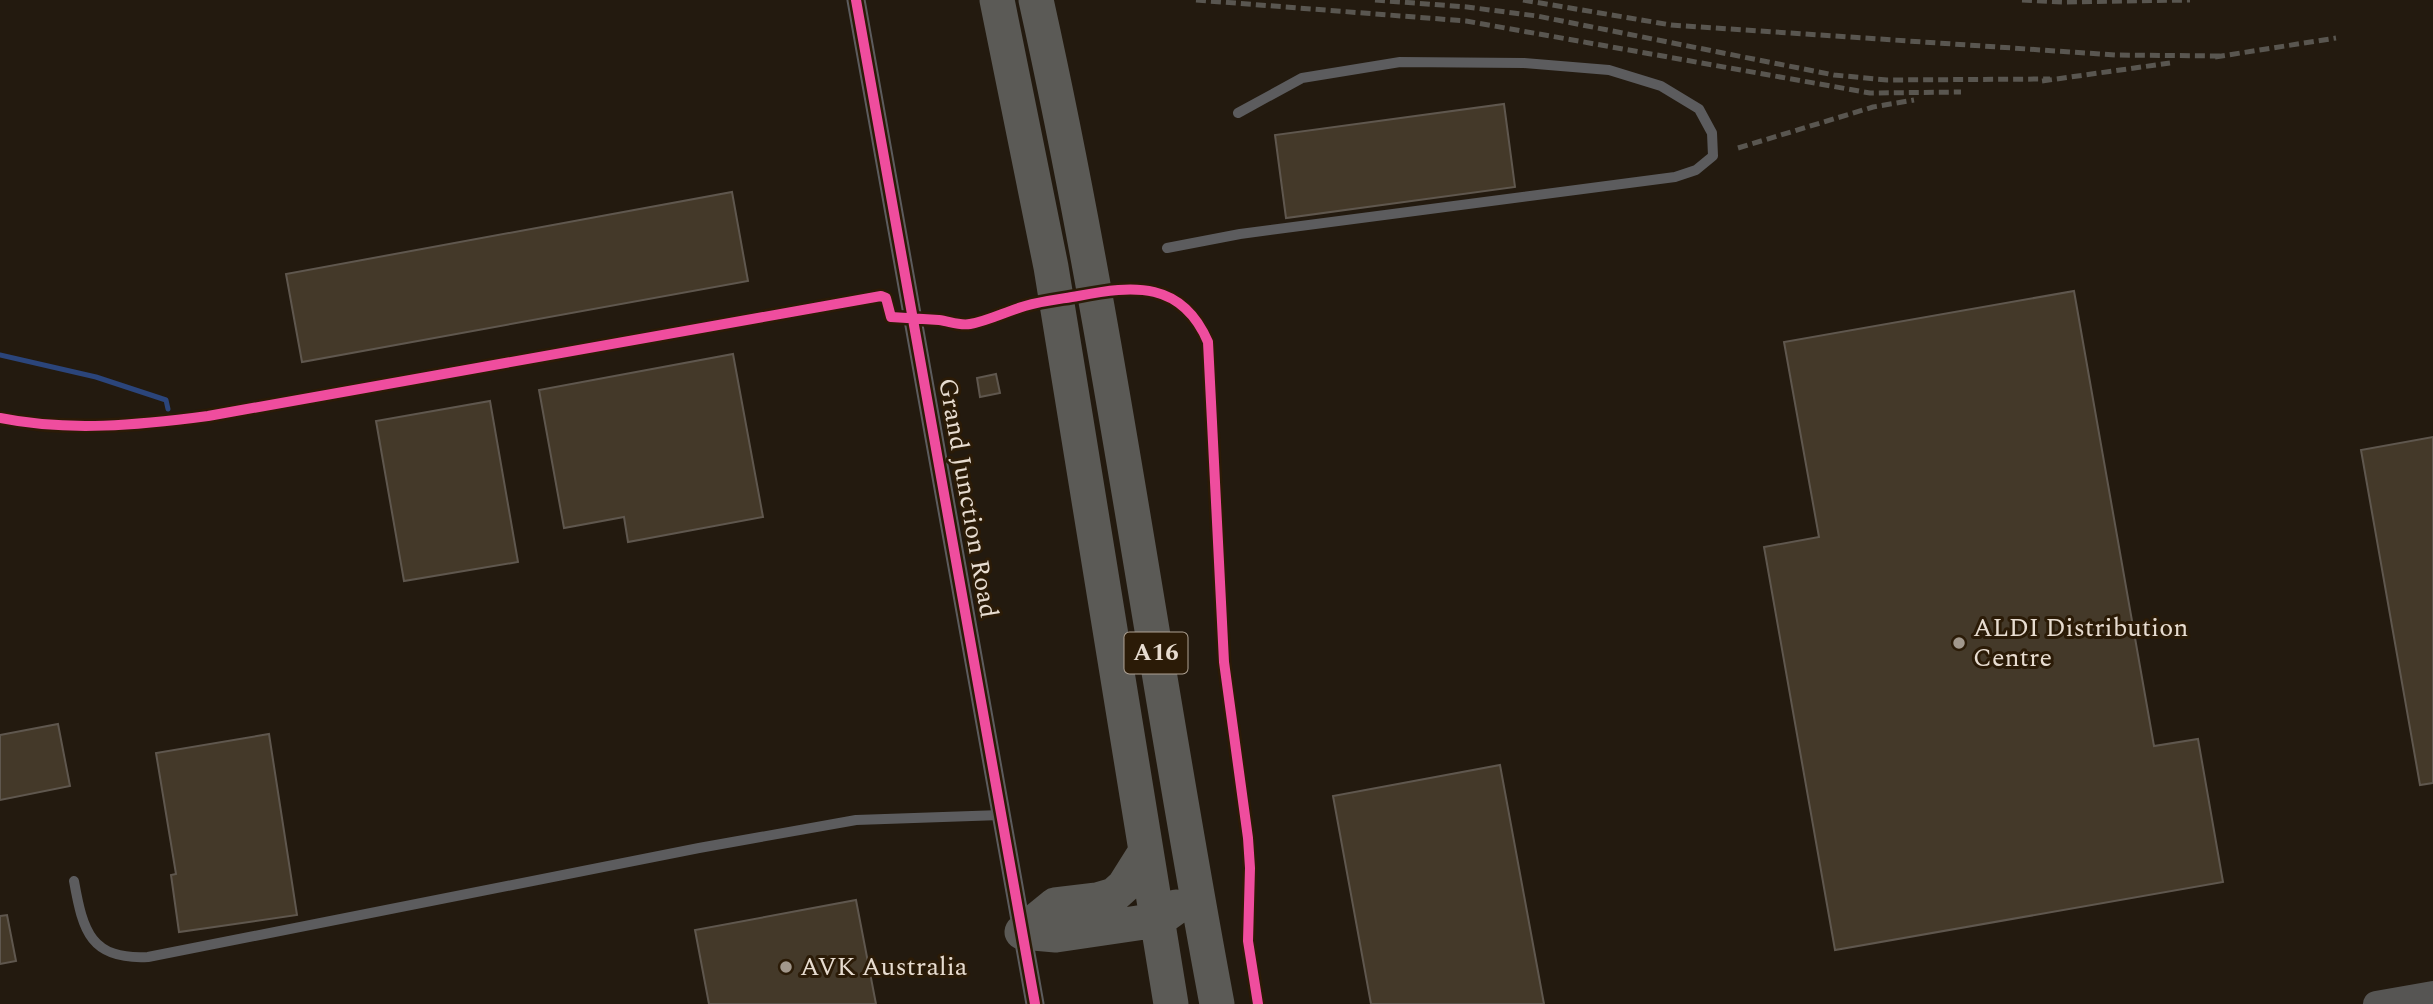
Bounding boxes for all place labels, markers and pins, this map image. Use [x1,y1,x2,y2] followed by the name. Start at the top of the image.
[1973,608,2188,678] place label: ALDI Distribution Centre
[1951,635,1967,651] marker: ALDI Distribution Centre
[800,947,968,987] place label: AVK Australia
[778,959,794,975] marker: AVK Australia

